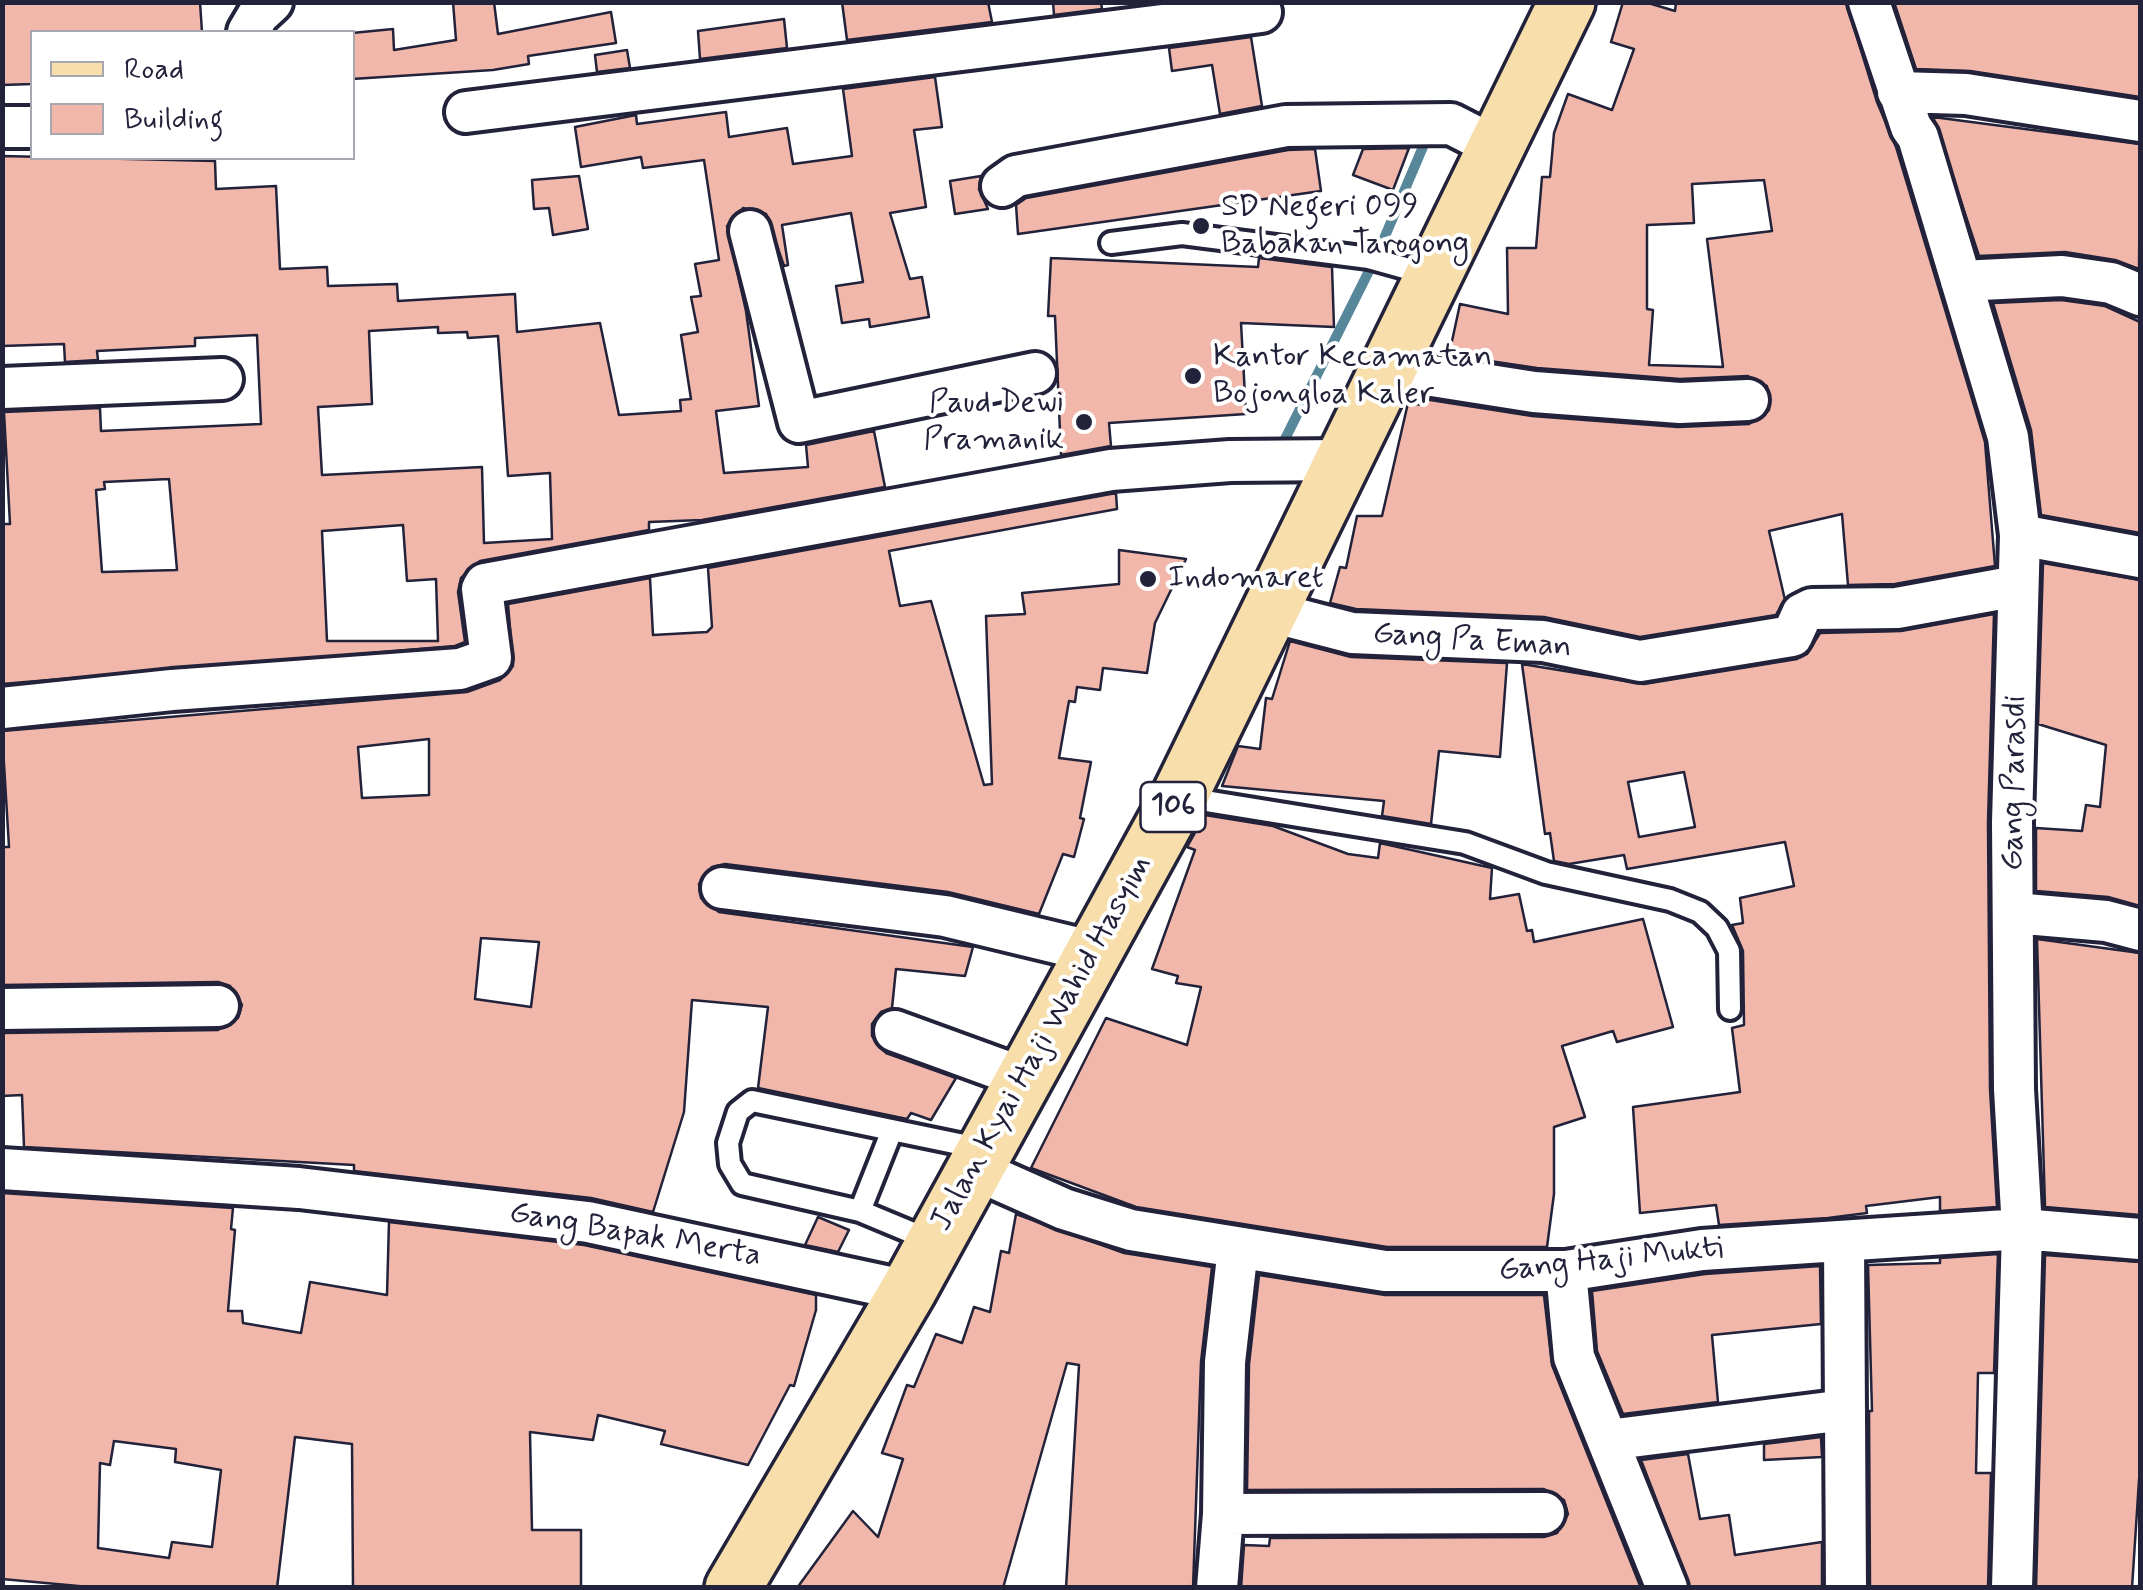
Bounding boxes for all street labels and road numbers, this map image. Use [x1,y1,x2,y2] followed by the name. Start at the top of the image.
[1371,616,1573,668] street label: Gang Pa Eman
[1995,695,2037,871] street label: Gang Parasdi
[1140,782,1206,832] road number: 106
[923,849,1163,1239] street label: Jalan Kyai Haji Wahid Hasyim
[506,1195,764,1277] street label: Gang Bapak Merta
[1497,1230,1725,1292] street label: Gang Haji Mukti

